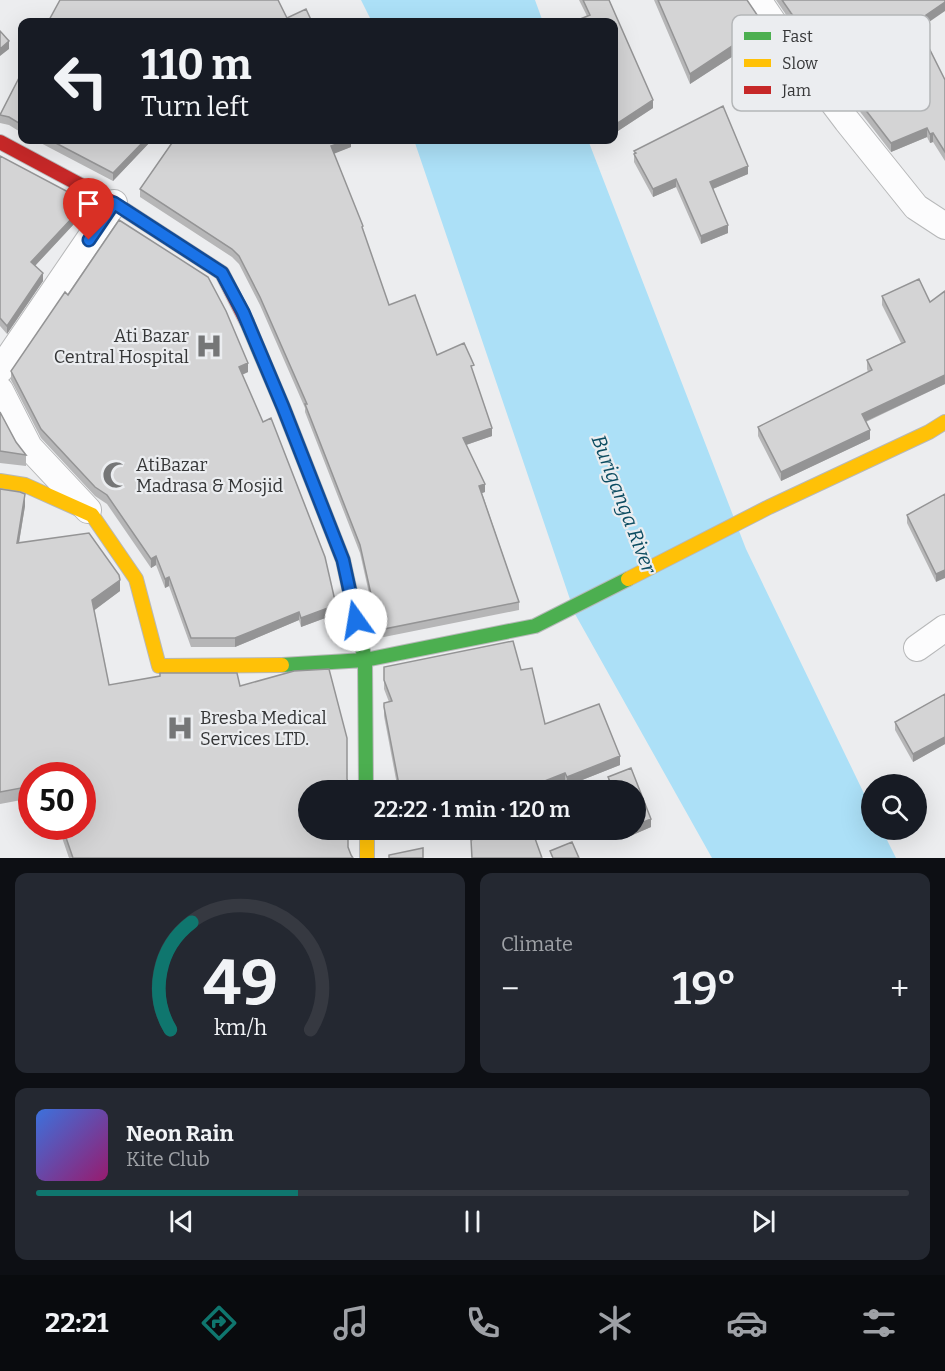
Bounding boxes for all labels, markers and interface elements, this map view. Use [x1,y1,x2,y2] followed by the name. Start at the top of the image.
[732,15,930,111] legend
[782,27,813,46] text: Fast
[141,40,252,90] text: 110 m
[42,42,120,120] icon: left
[782,54,818,73] text: Slow
[781,81,811,100] text: Jam
[141,91,249,123] text: Turn left
[63,178,114,240] pin
[72,187,105,220] icon: arrive
[54,325,189,368] place label: Ati Bazar Central Hospital
[194,331,224,361] hospital icon: Ati Bazar Central Hospital
[587,431,662,577] water label: Buriganga River
[136,454,283,497] place label: AtiBazar Madrasa & Mosjid
[101,460,131,490] mosque icon: AtiBazar Madrasa & Mosjid
[324,588,388,652] position arrow
[200,707,327,750] place label: Bresba Medical Services LTD.
[165,713,195,743] hospital icon: Bresba Medical Services LTD.
[18,762,96,840] speed limit sign: 50
[861,774,927,840] map controls
[861,774,927,840] button: search
[374,796,570,823] text: 22:22 · 1 min · 120 m
[501,932,573,956] text: Climate
[203,946,277,1021] text: 49
[672,962,737,1016] text: 19°
[501,969,519,1009] text: −
[890,969,909,1009] text: +
[213,1015,267,1041] text: km/h
[126,1120,234,1147] text: Neon Rain
[126,1147,210,1171] text: Kite Club
[165,1205,198,1238] icon: previous
[456,1205,489,1238] icon: pause
[747,1205,780,1238] icon: next
[198,1302,240,1344] icon: directions
[330,1302,372,1344] icon: music
[462,1302,504,1344] icon: phone
[594,1302,636,1344] icon: climate
[726,1302,768,1344] icon: car
[858,1302,900,1344] icon: filters
[45,1307,109,1339] text: 22:21

